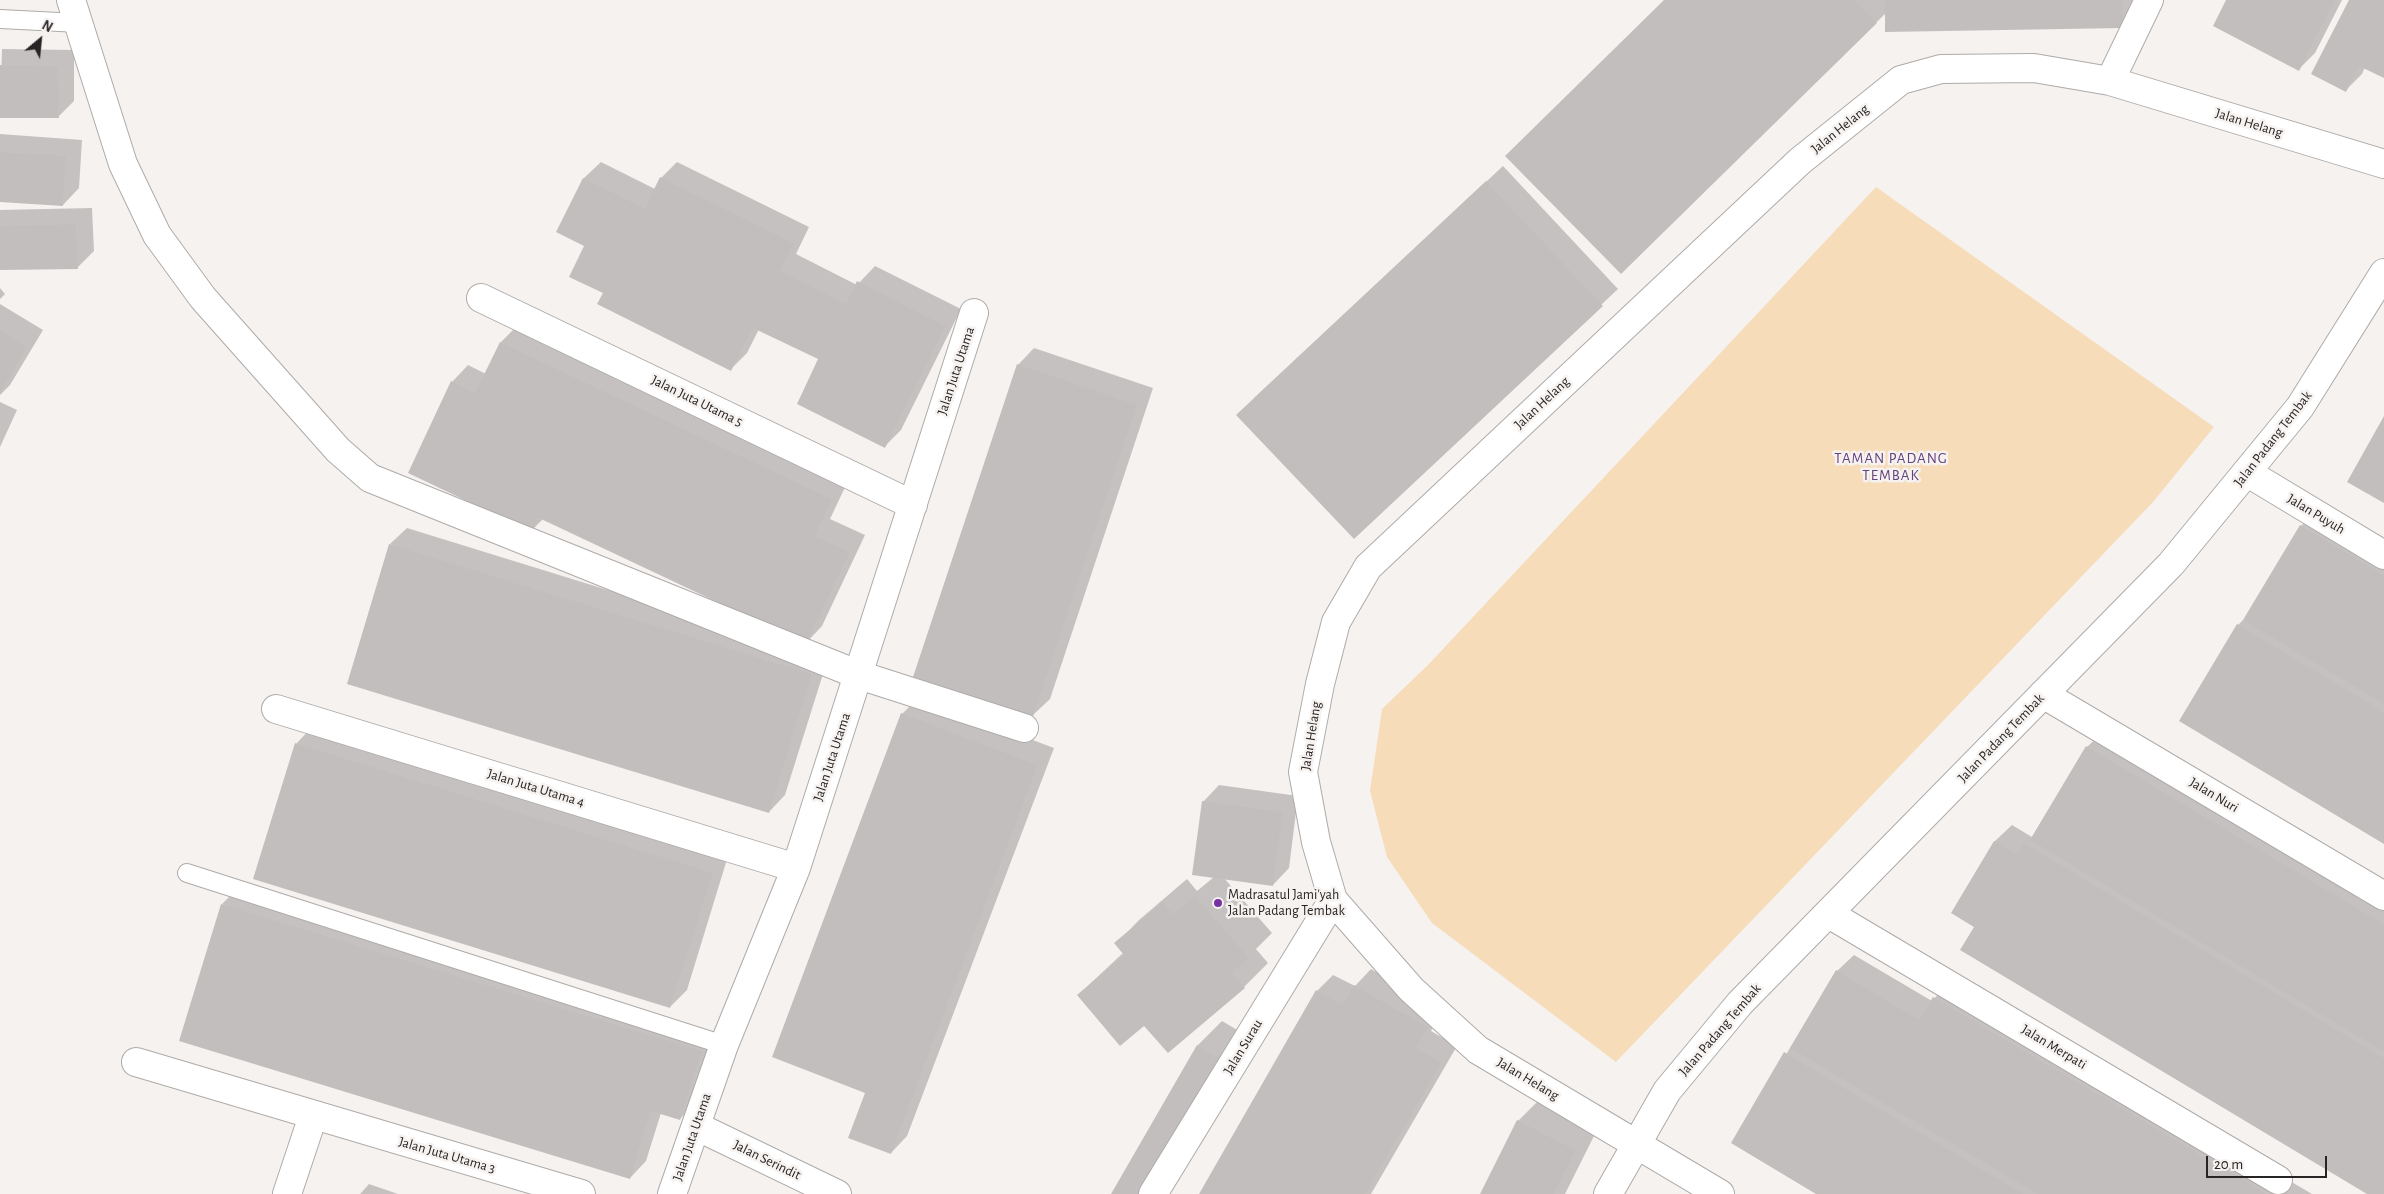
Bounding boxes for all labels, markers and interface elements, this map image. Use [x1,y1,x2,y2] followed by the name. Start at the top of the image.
[15,15,65,65] north arrow
[39,18,55,35] text: N
[1808,101,1872,157] street label: Jalan Helang
[2213,105,2285,141] street label: Jalan Helang
[934,325,978,417] street label: Jalan Juta Utama
[648,372,746,430] street label: Jalan Juta Utama 5
[1511,373,1573,433] street label: Jalan Helang
[2230,388,2316,490] street label: Jalan Padang Tembak
[1833,449,1949,484] district label: TAMAN PADANG TEMBAK
[2284,490,2348,538] street label: Jalan Puyuh
[1954,690,2048,786] street label: Jalan Padang Tembak
[1297,700,1325,772] street label: Jalan Helang
[810,711,854,803] street label: Jalan Juta Utama
[485,765,587,811] street label: Jalan Juta Utama 4
[2186,774,2242,816] street label: Jalan Nuri
[1228,887,1345,920] place label: Madrasatul Jami'yah Jalan Padang Tembak
[1212,897,1224,909] marker: Madrasatul Jami'yah Jalan Padang Tembak
[1675,980,1765,1080] street label: Jalan Padang Tembak
[1220,1016,1266,1078] street label: Jalan Surau
[2018,1021,2090,1073] street label: Jalan Merpati
[1494,1054,1562,1104] street label: Jalan Helang
[669,1091,715,1183] street label: Jalan Juta Utama
[397,1133,497,1177] street label: Jalan Juta Utama 3
[731,1136,803,1184] street label: Jalan Serindit
[2209,1146,2330,1178] scale bar
[2214,1157,2243,1172] text: 20 m

